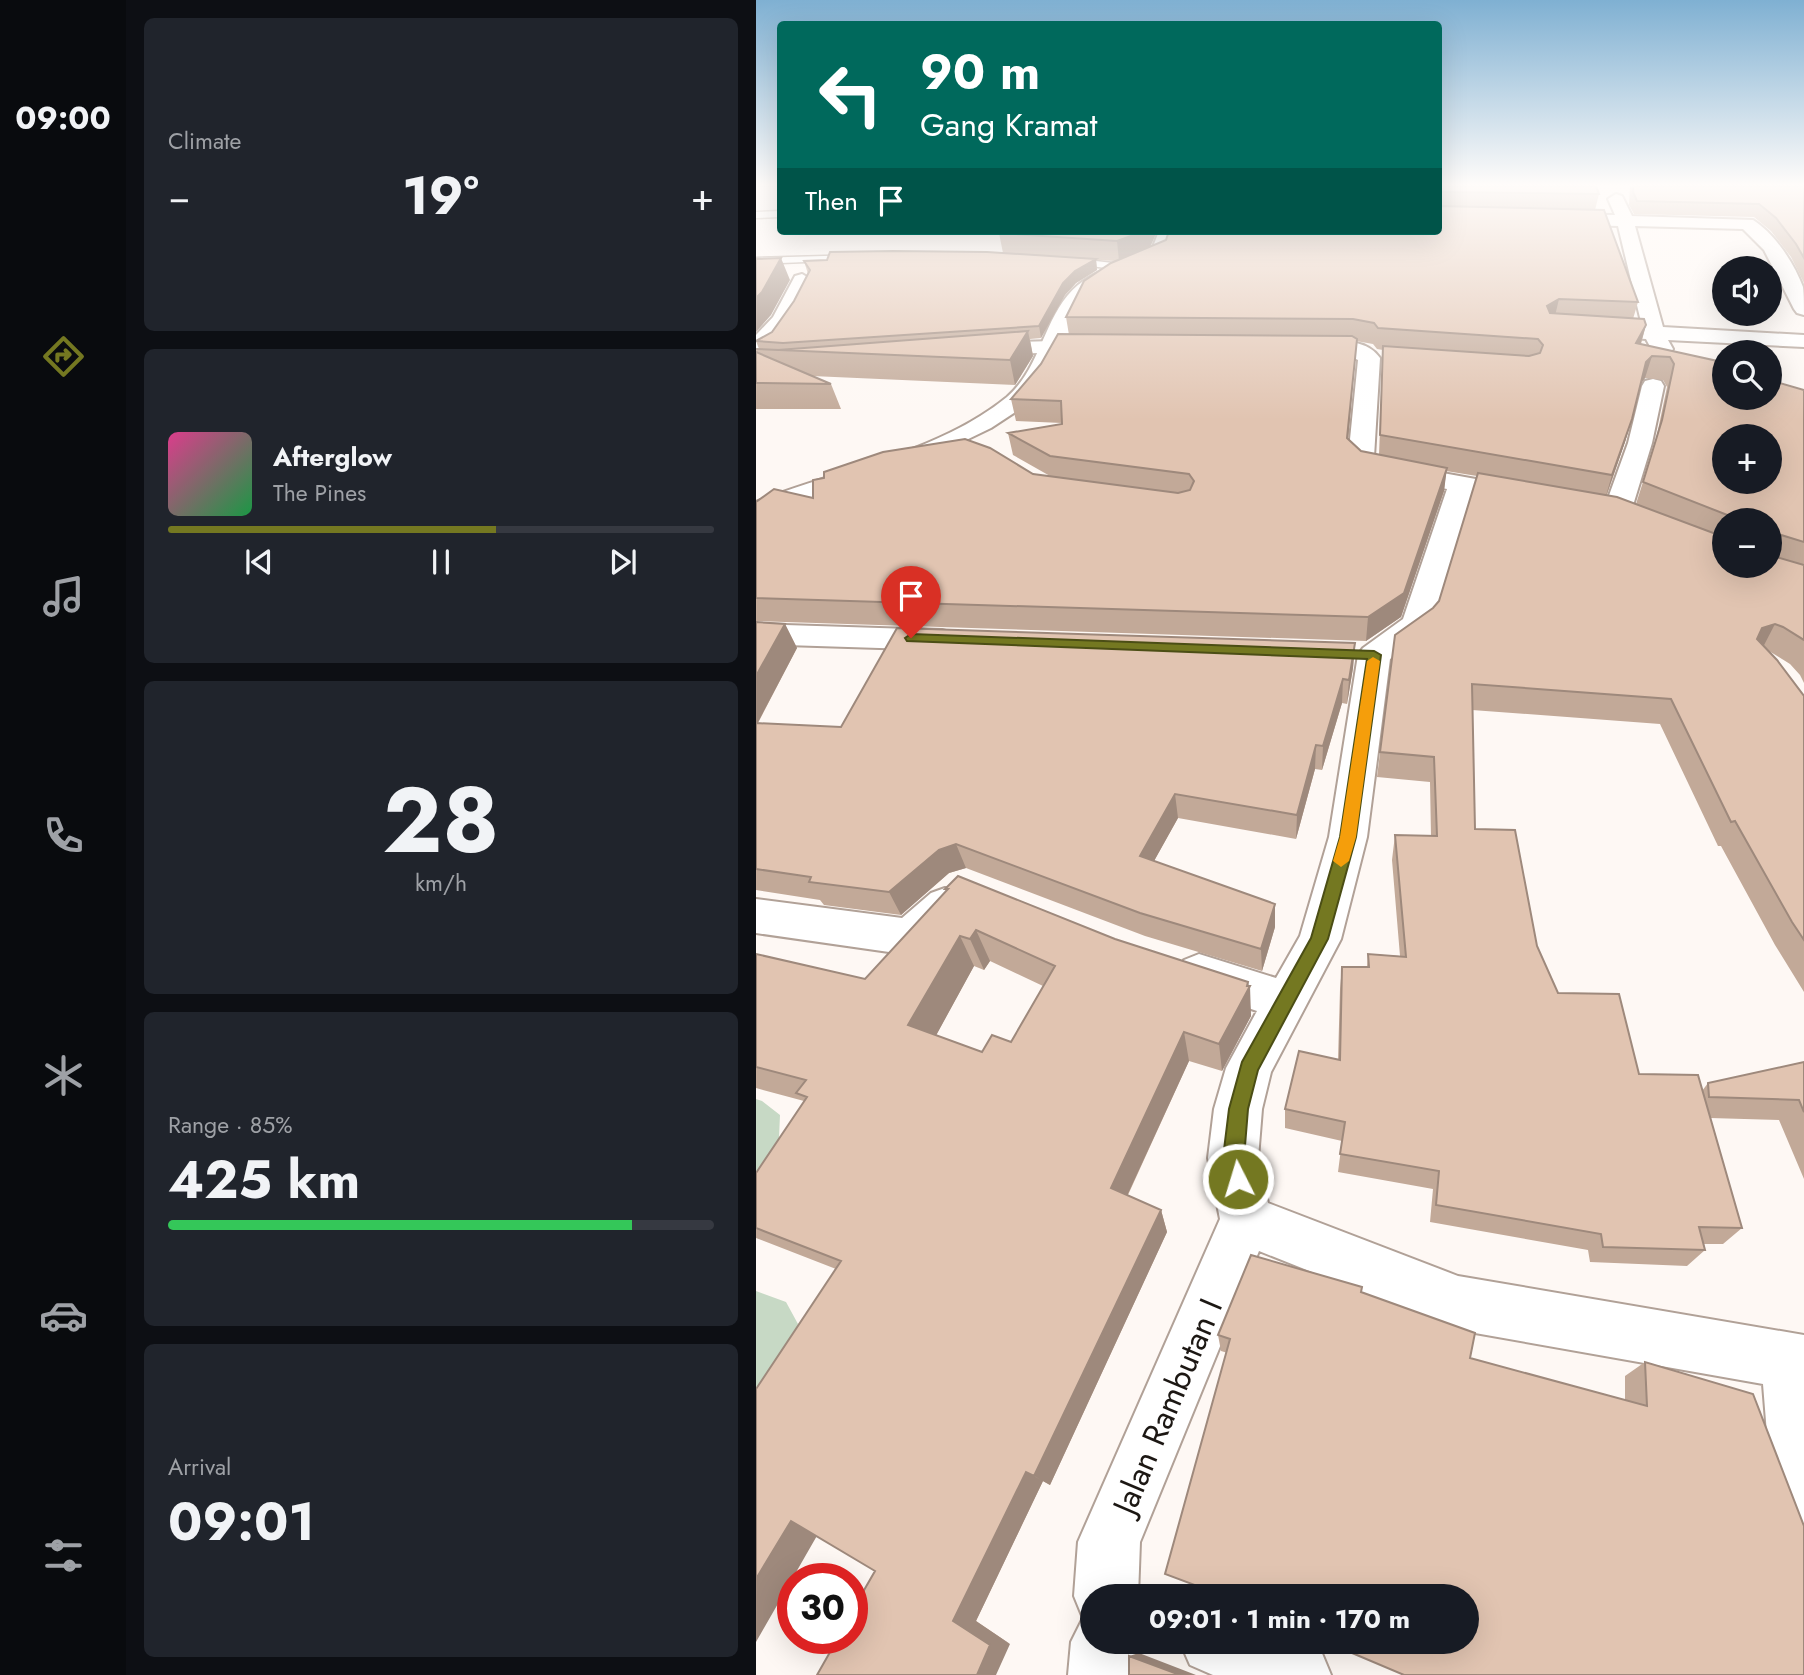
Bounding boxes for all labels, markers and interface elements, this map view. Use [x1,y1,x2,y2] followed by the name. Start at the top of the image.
[920,37,1040,107] text: 90 m
[805,49,896,140] icon: left
[15,95,111,141] text: 09:00
[920,102,1097,148] text: Gang Kramat
[168,124,241,158] text: Climate
[402,158,479,234] text: 19°
[168,169,190,224] text: −
[691,169,714,224] text: +
[805,182,858,220] text: Then
[872,182,910,220] icon: arrive
[1712,256,1782,578] map controls
[1712,256,1782,326] button: sound
[39,332,88,381] icon: directions
[1712,340,1782,410] button: search
[1712,424,1782,494] button: +
[273,438,392,476] text: Afterglow
[273,476,366,510] text: The Pines
[1712,508,1782,578] button: −
[240,543,278,581] icon: previous
[422,543,460,581] icon: pause
[604,543,642,581] icon: next
[881,566,941,638] pin
[39,572,88,621] icon: music
[892,577,930,615] icon: arrive
[383,755,499,886] text: 28
[39,811,88,860] icon: phone
[415,866,467,900] text: km/h
[39,1051,88,1100] icon: climate
[168,1108,292,1142] text: Range · 85%
[168,1142,360,1218] text: 425 km
[1201,1142,1275,1216] position arrow
[39,1291,88,1340] icon: car
[1099,1291,1234,1525] street label: Jalan Rambutan I
[168,1450,231,1484] text: Arrival
[168,1484,315,1560] text: 09:01
[39,1531,88,1580] icon: filters
[777,1563,868,1654] speed limit sign: 30
[1149,1600,1410,1638] text: 09:01 · 1 min · 170 m

